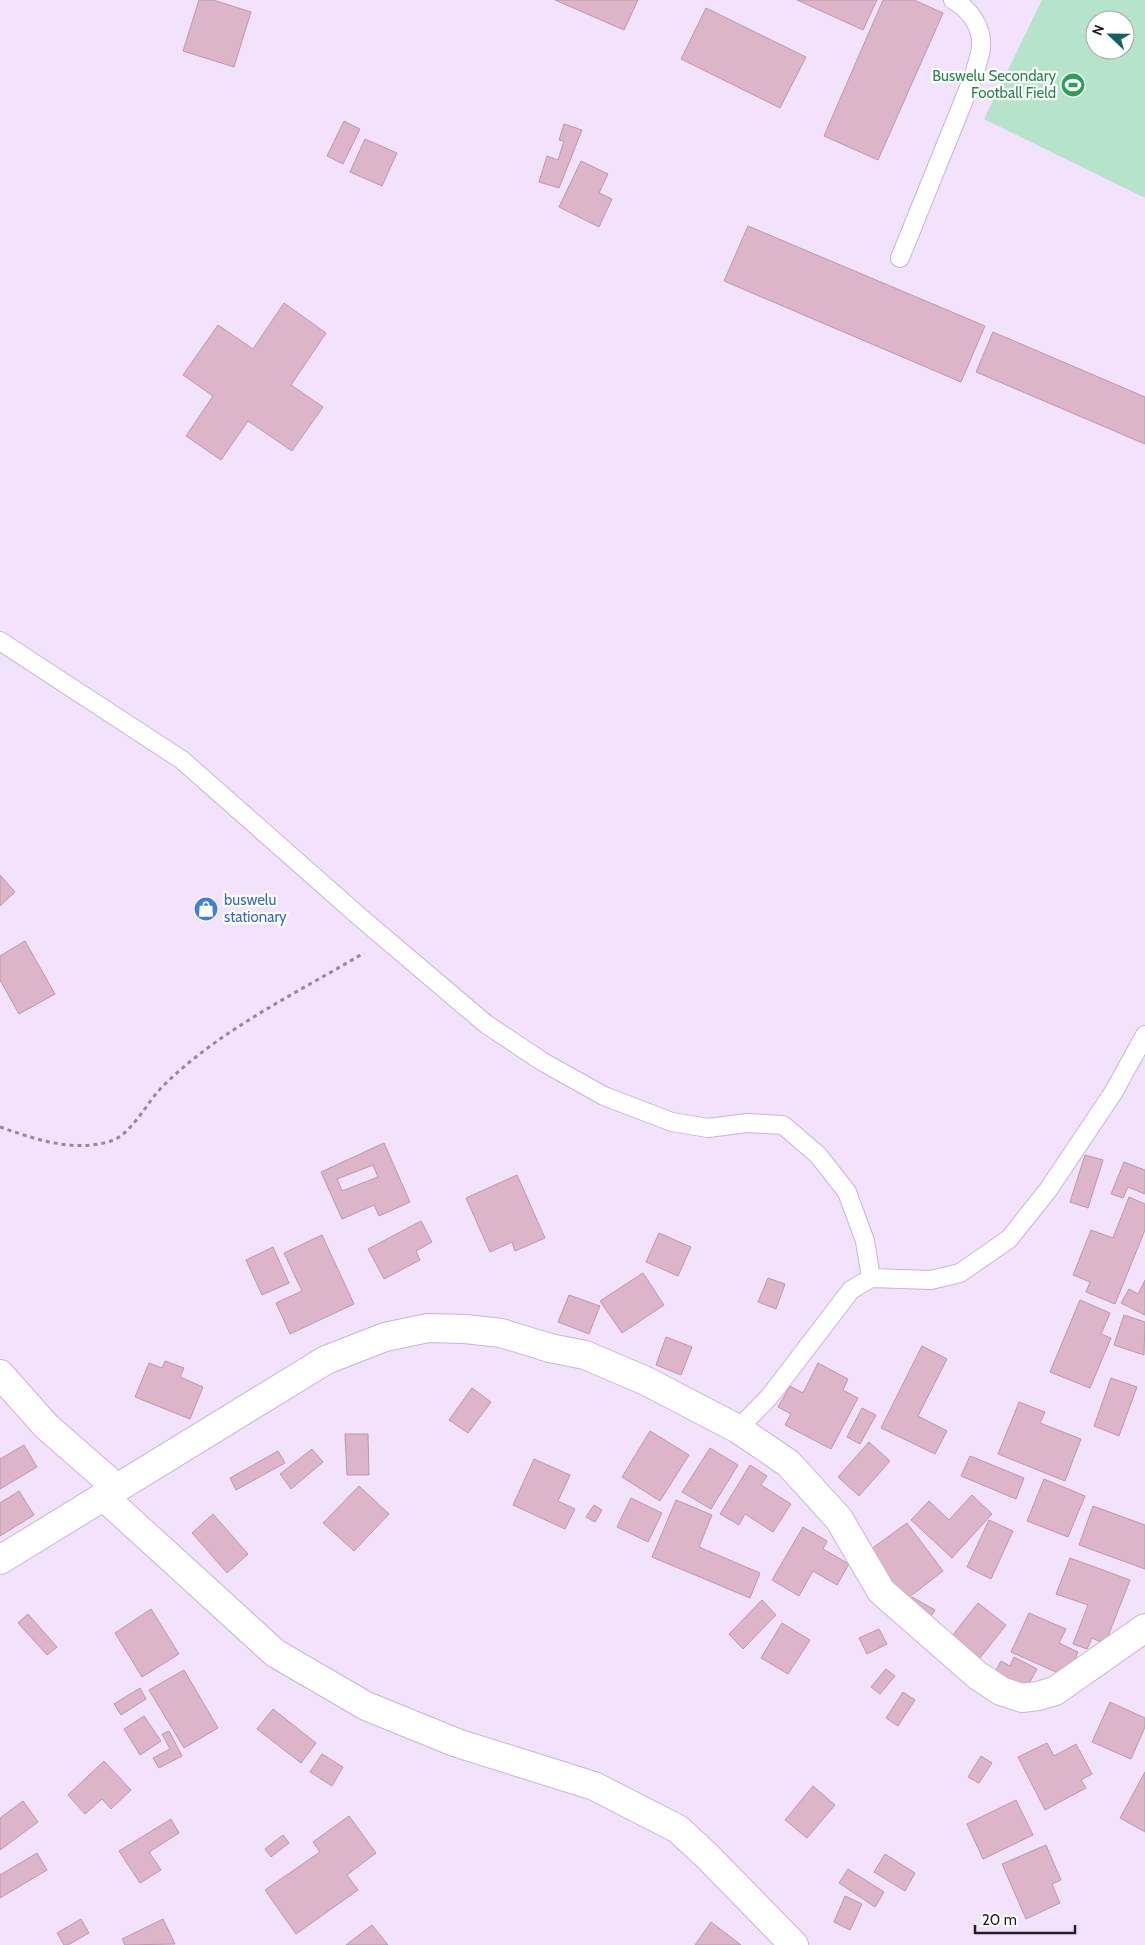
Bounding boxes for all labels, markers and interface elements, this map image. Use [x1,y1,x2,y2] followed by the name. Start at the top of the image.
[1085,10,1135,60] north arrow
[1088,22,1108,38] text: N
[932,67,1056,102] place label: Buswelu Secondary Football Field
[1060,72,1086,98] sports icon: Buswelu Secondary Football Field
[224,891,287,926] place label: buswelu stationary
[193,896,219,922] shop icon: buswelu stationary
[975,1902,1075,1934] scale bar
[982,1911,1017,1929] text: 20 m

